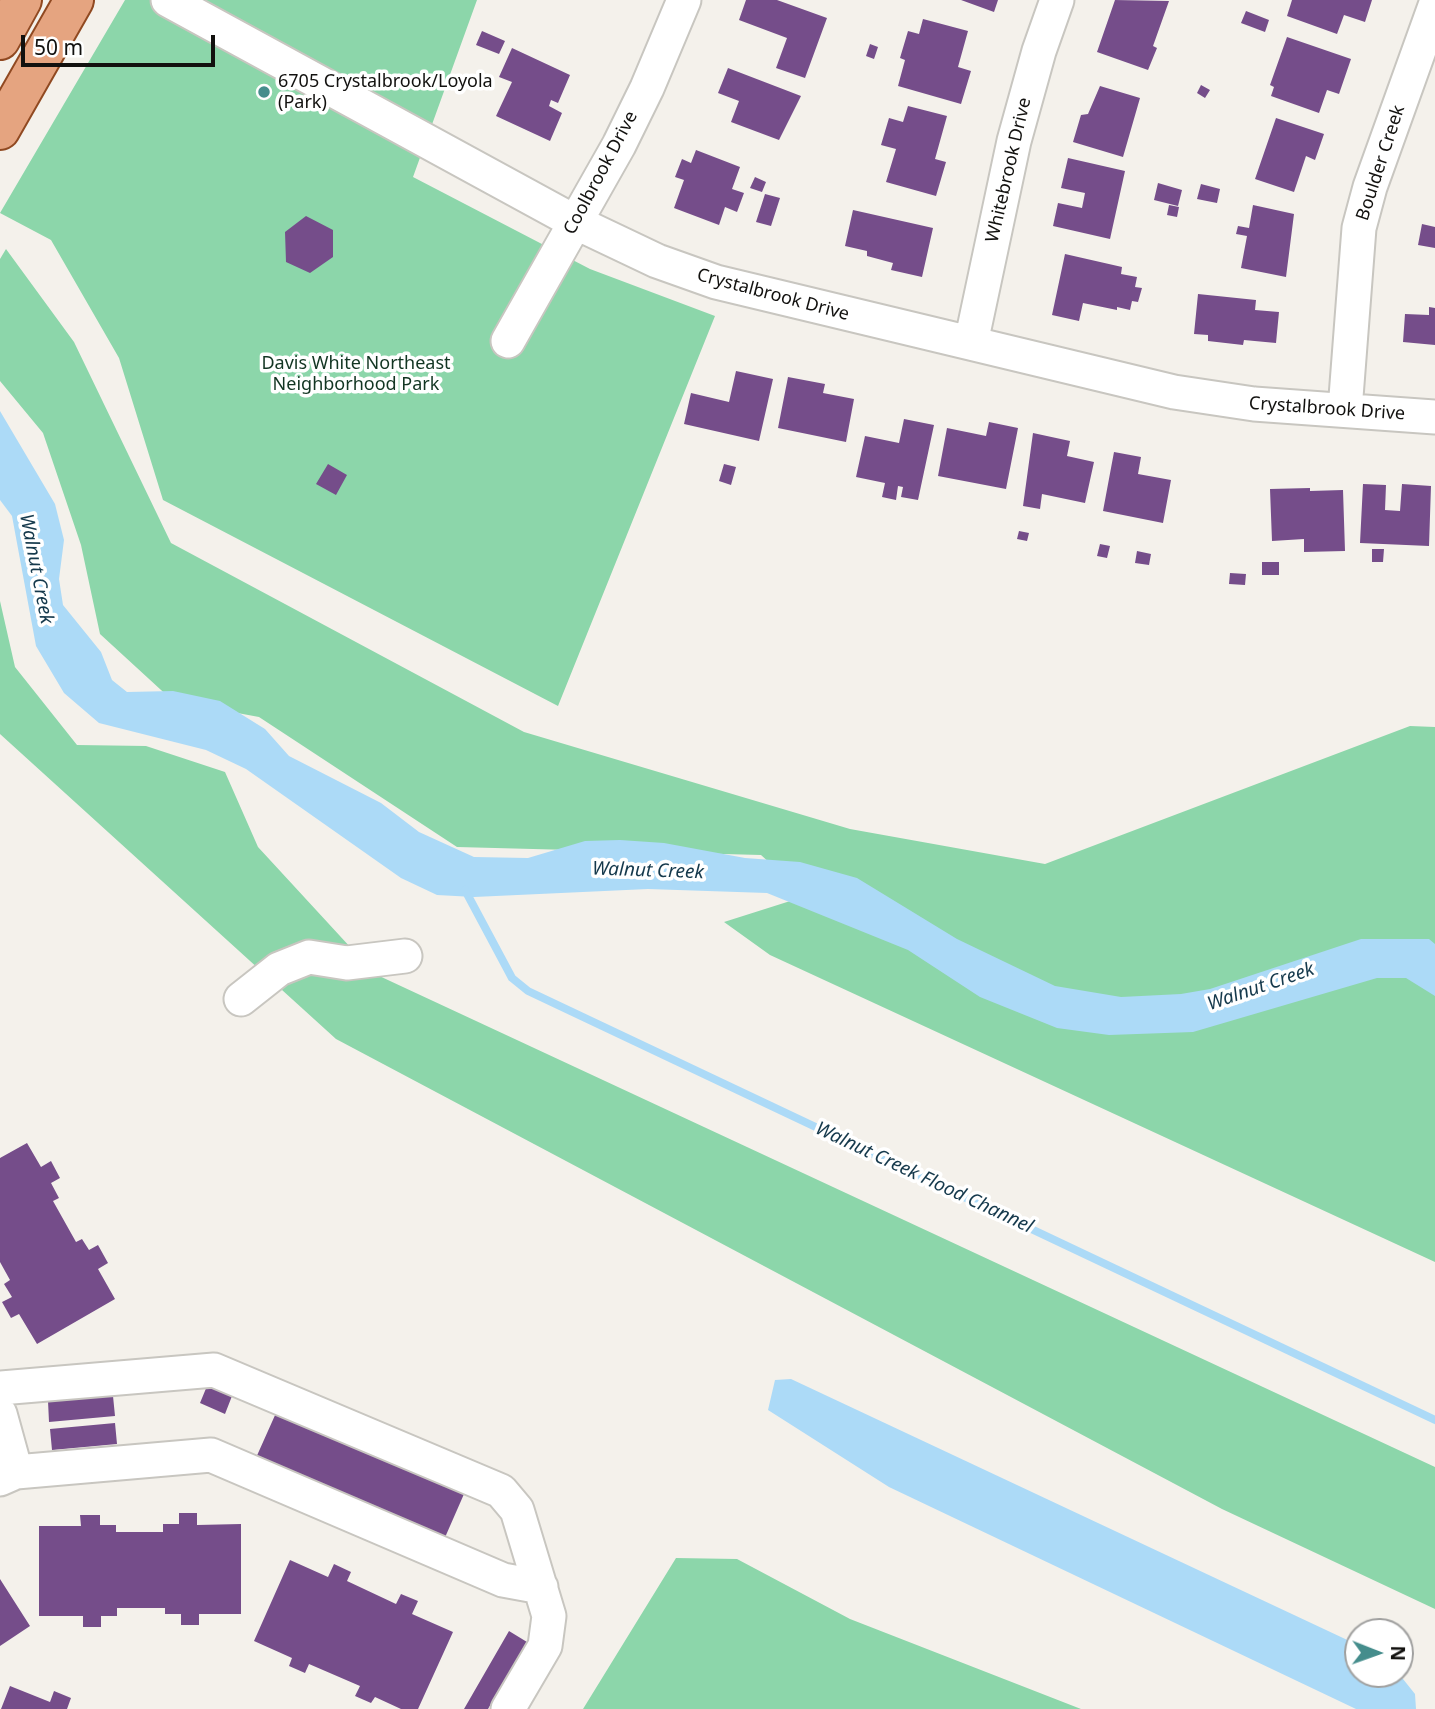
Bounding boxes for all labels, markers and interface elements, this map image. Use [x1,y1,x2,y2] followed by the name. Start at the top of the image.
[24,21,219,65] scale bar
[34,33,83,61] text: 50 m
[278,71,493,114] place label: 6705 Crystalbrook/Loyola (Park)
[256,84,272,100] marker: 6705 Crystalbrook/Loyola (Park)
[982,96,1036,244] street label: Whitebrook Drive
[1352,103,1410,223] street label: Boulder Creek
[559,108,643,238] street label: Coolbrook Drive
[695,264,851,326] street label: Crystalbrook Drive
[261,353,451,396] park label: Davis White Northeast Neighborhood Park
[1248,393,1406,425] street label: Crystalbrook Drive
[14,512,58,626] water label: Walnut Creek
[592,858,704,884] water label: Walnut Creek
[1205,958,1317,1016] water label: Walnut Creek
[812,1118,1036,1238] water label: Walnut Creek Flood Channel
[1344,1618,1414,1688] north arrow
[1385,1645,1411,1661] text: N

